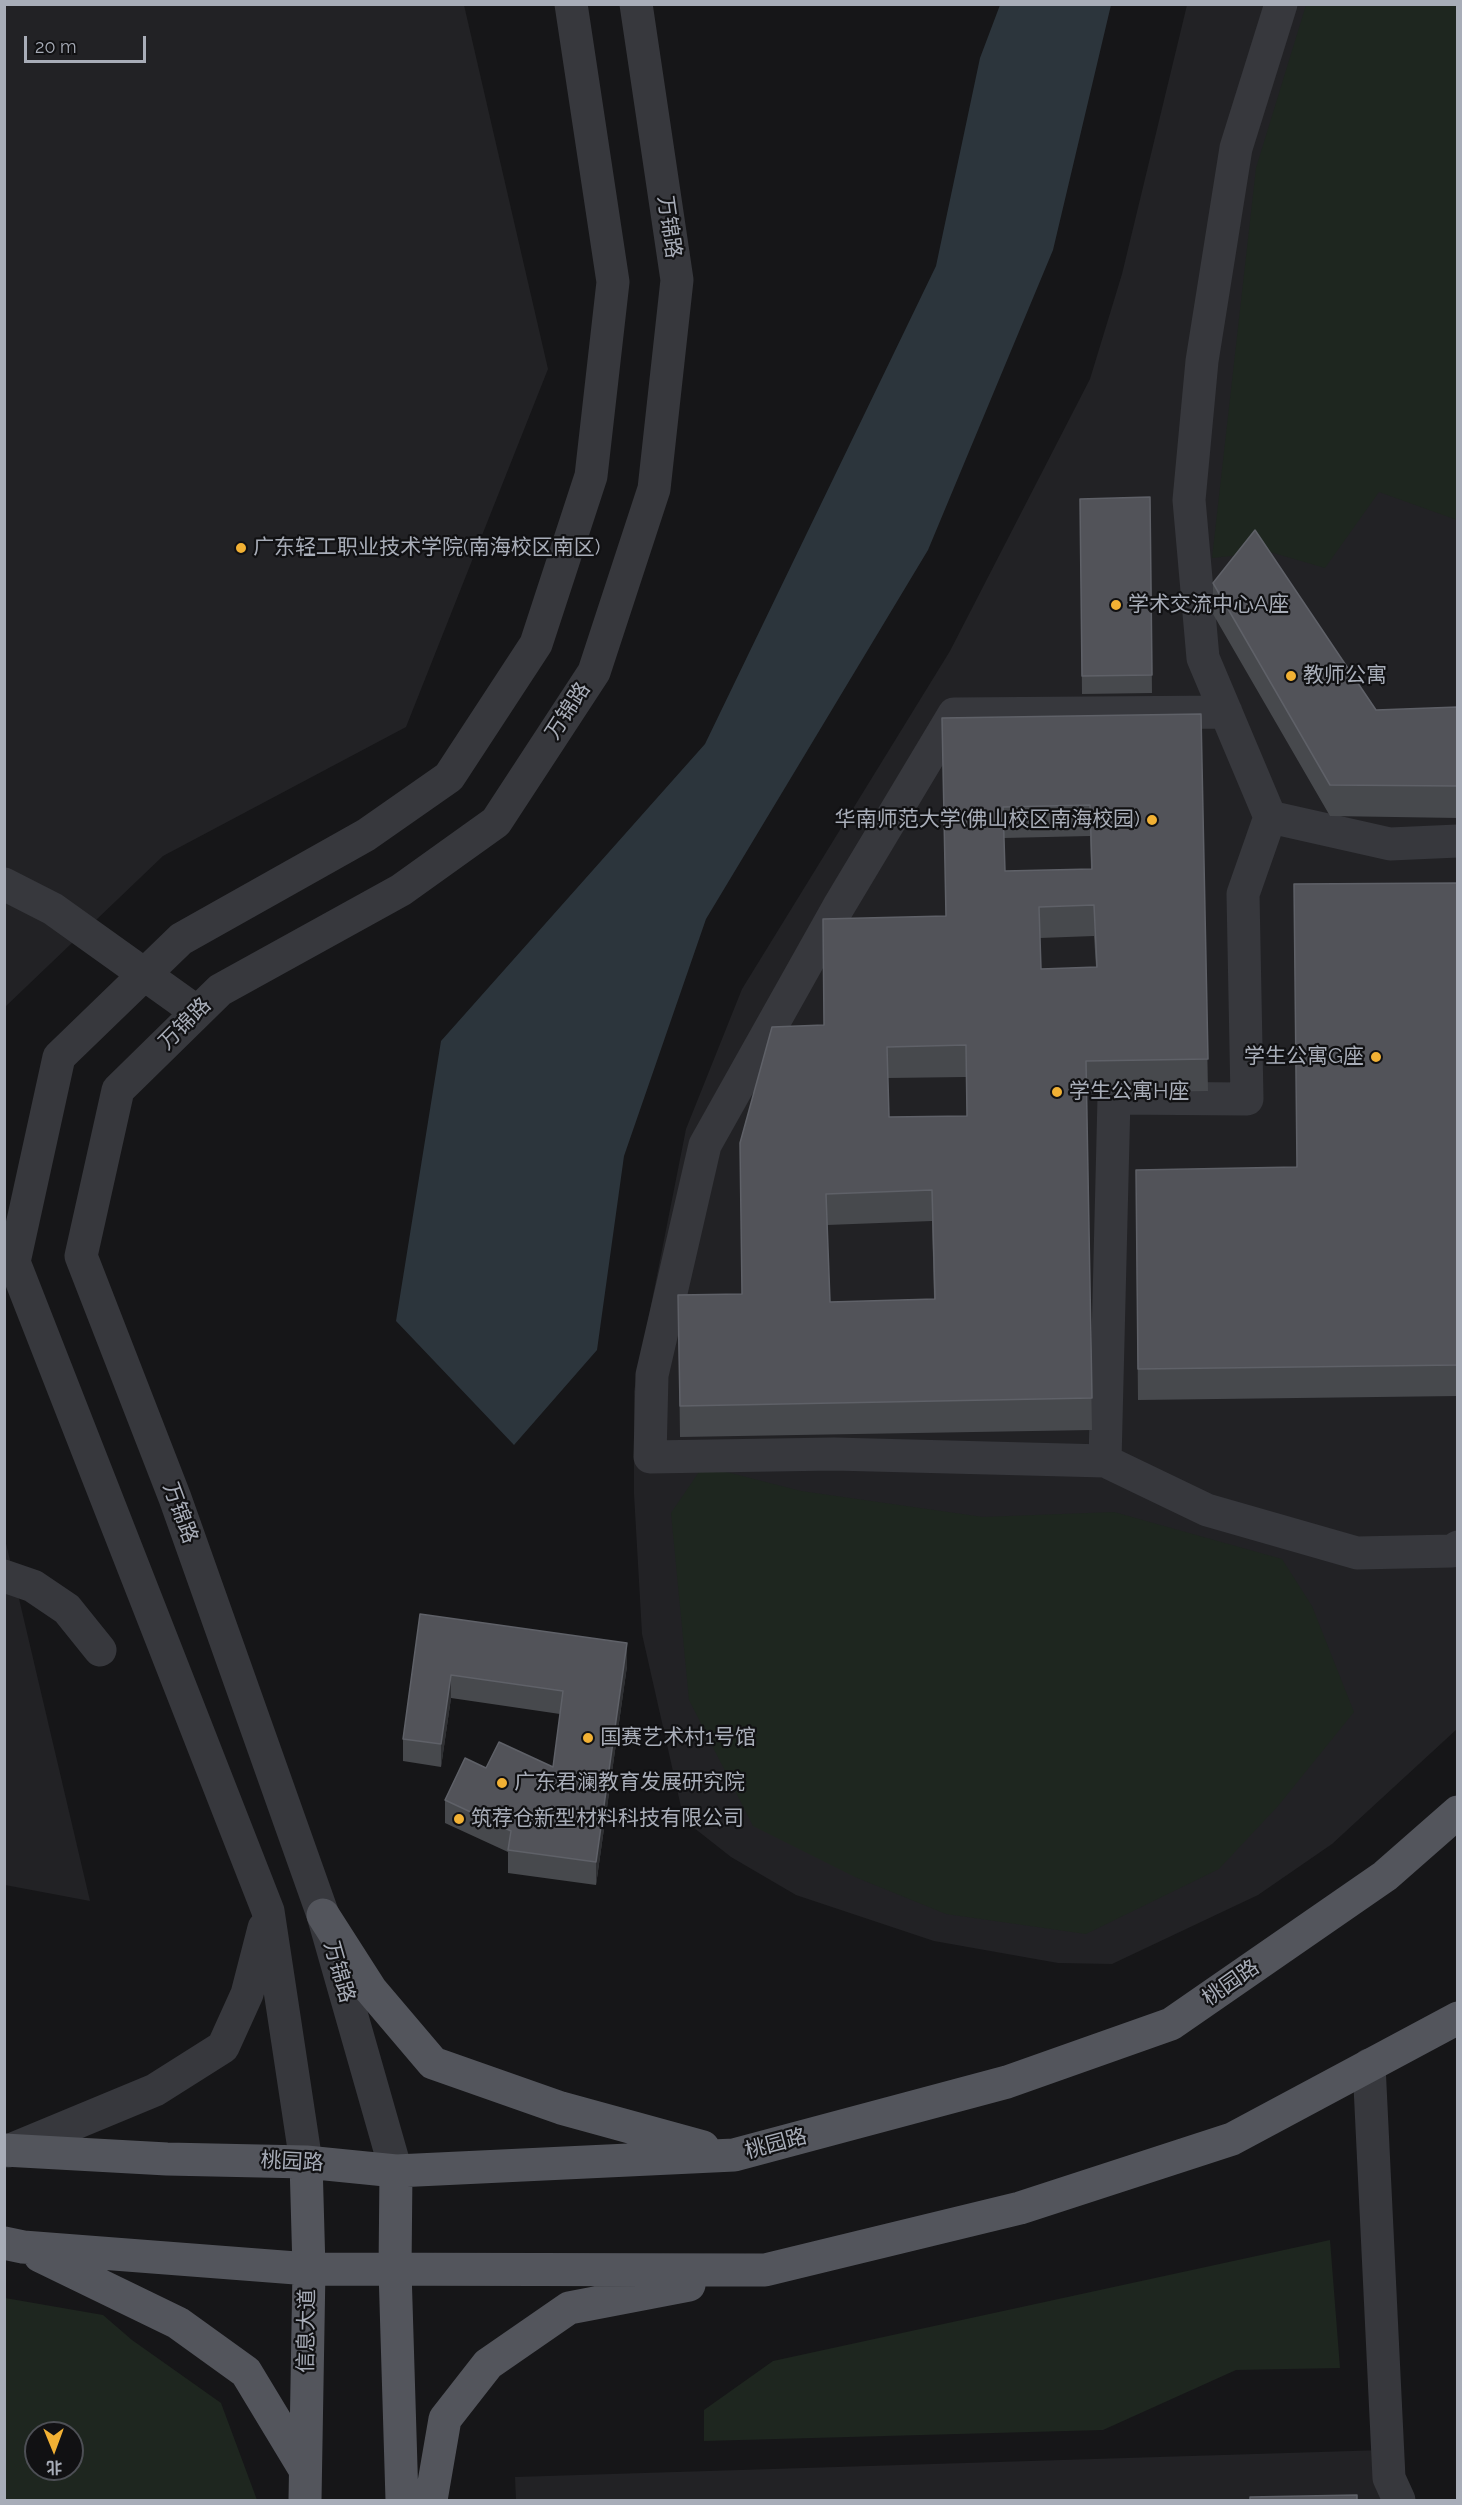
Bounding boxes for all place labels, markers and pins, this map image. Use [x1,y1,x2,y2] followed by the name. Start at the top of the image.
[253,535,600,561] place label: 广东轻工职业技术学院(南海校区南区)
[234,541,248,555] marker: 广东轻工职业技术学院(南海校区南区)
[1128,592,1289,618] place label: 学术交流中心A座
[1109,598,1123,612] marker: 学术交流中心A座
[1303,663,1387,689] place label: 教师公寓
[1284,669,1298,683] marker: 教师公寓
[835,807,1140,833] place label: 华南师范大学(佛山校区南海校园)
[1145,813,1159,827] marker: 华南师范大学(佛山校区南海校园)
[1244,1044,1364,1070] place label: 学生公寓G座
[1369,1050,1383,1064] marker: 学生公寓G座
[1069,1079,1189,1105] place label: 学生公寓H座
[1050,1085,1064,1099] marker: 学生公寓H座
[600,1725,756,1751] place label: 国赛艺术村1号馆
[581,1731,595,1745] marker: 国赛艺术村1号馆
[514,1770,745,1796] place label: 广东君澜教育发展研究院
[495,1776,509,1790] marker: 广东君澜教育发展研究院
[471,1806,744,1832] place label: 筑荐仓新型材料科技有限公司
[452,1812,466,1826] marker: 筑荐仓新型材料科技有限公司

